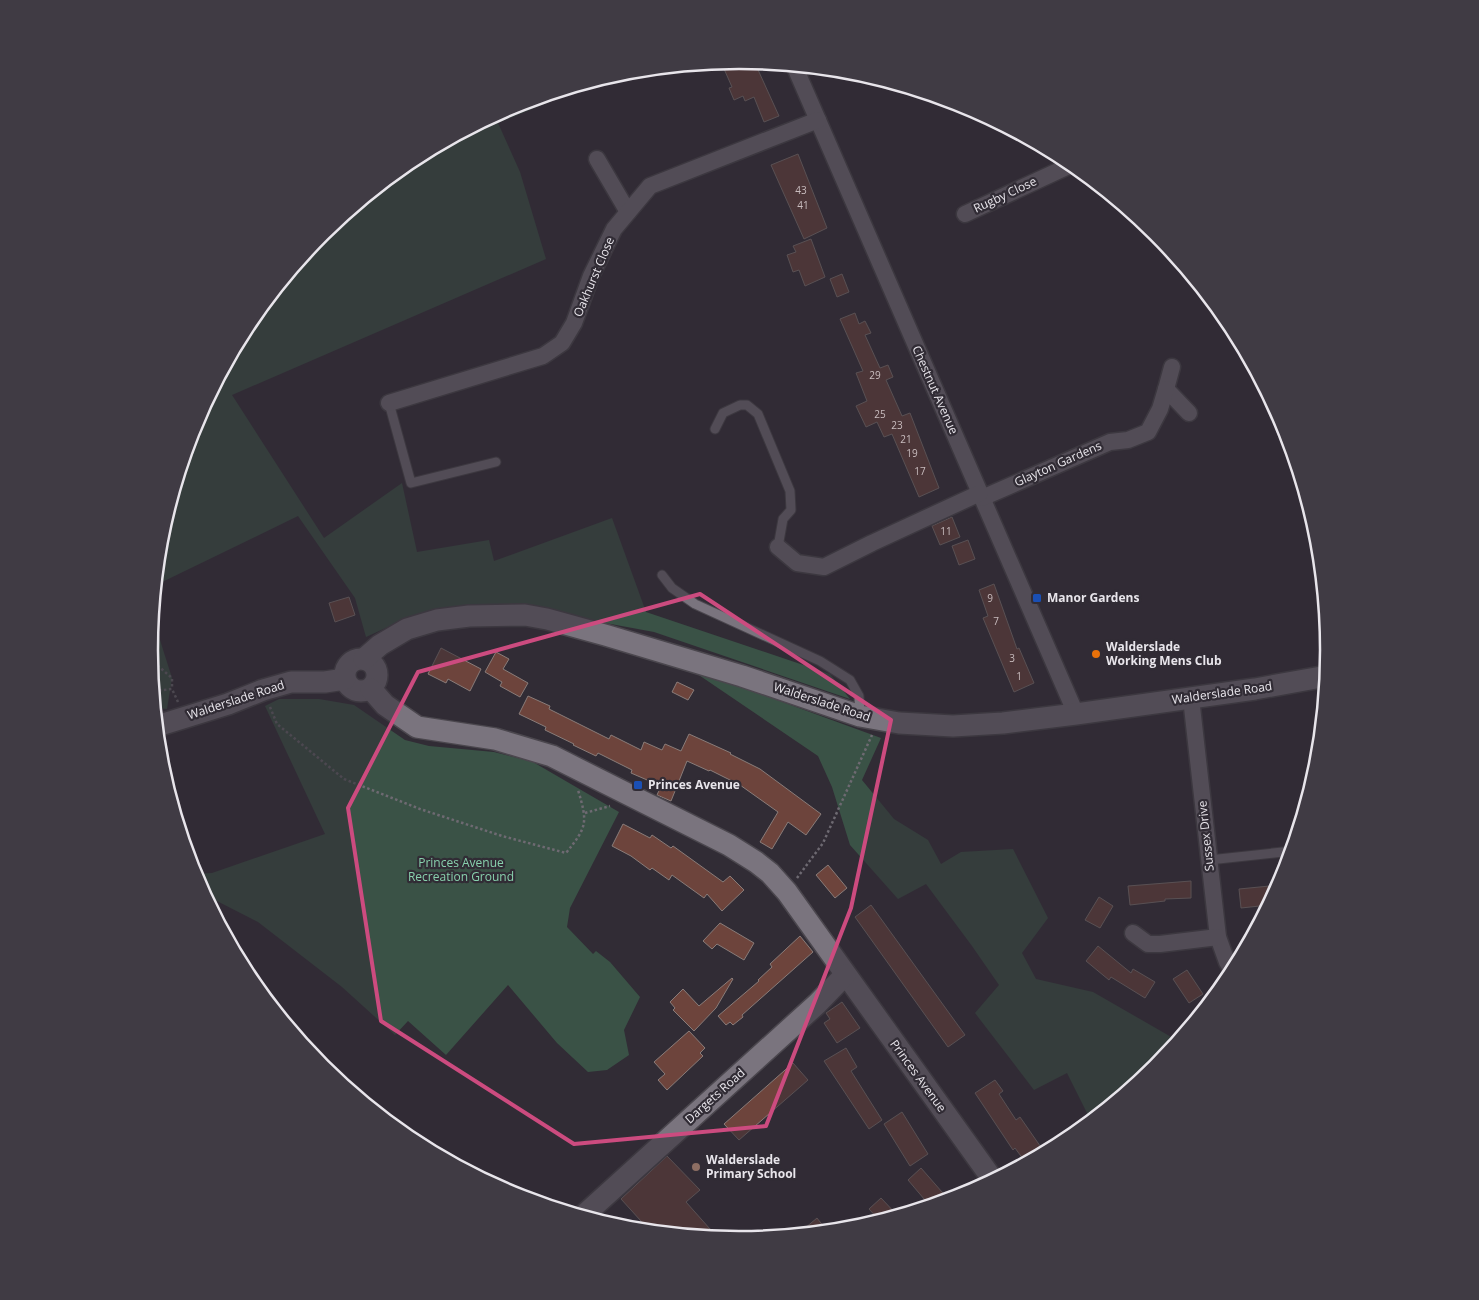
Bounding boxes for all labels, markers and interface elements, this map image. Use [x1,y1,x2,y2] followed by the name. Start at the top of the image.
[970,172,1039,217] street label: Rugby Close
[795,183,807,197] house number: 43
[797,198,809,212] house number: 41
[569,234,618,319] street label: Oakhurst Close
[908,343,963,437] street label: Chestnut Avenue
[869,368,881,382] house number: 29
[874,407,886,421] house number: 25
[891,418,903,432] house number: 23
[900,432,912,446] house number: 21
[1011,437,1104,490] street label: Glayton Gardens
[906,446,918,460] house number: 19
[914,464,926,478] house number: 17
[940,524,952,538] house number: 11
[1047,589,1139,606] place label: Manor Gardens
[987,591,993,605] house number: 9
[1031,592,1043,604] marker: Manor Gardens
[993,614,999,628] house number: 7
[1106,638,1222,669] place label: Walderslade Working Mens Club
[1090,648,1102,660] marker: Walderslade Working Mens Club
[1009,651,1015,665] house number: 3
[1016,669,1022,683] house number: 1
[185,676,287,723] street label: Walderslade Road
[1171,677,1273,708] street label: Walderslade Road
[771,678,873,725] street label: Walderslade Road
[648,776,740,793] place label: Princes Avenue
[632,779,644,791] marker: Princes Avenue
[1193,800,1218,872] street label: Sussex Drive
[408,854,514,885] park label: Princes Avenue Recreation Ground
[886,1036,951,1116] street label: Princes Avenue
[681,1064,748,1127] street label: Dargets Road
[706,1151,796,1182] place label: Walderslade Primary School
[690,1161,702,1173] marker: Walderslade Primary School

